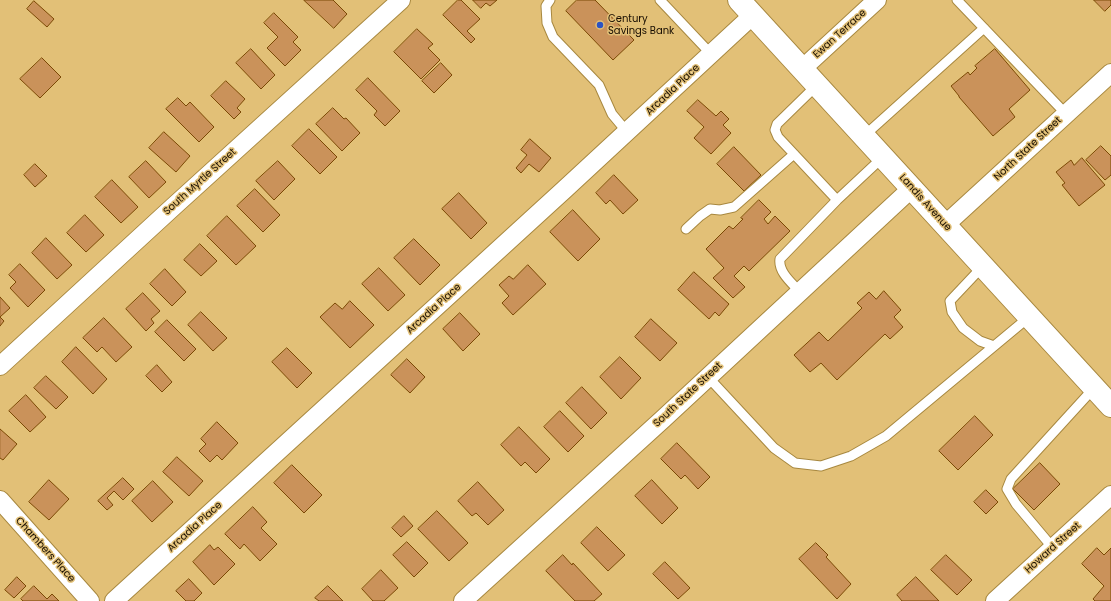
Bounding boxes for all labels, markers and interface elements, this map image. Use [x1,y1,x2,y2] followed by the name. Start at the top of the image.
[811,7,869,61] street label: Ewan Terrace
[608,13,674,36] place label: Century Savings Bank
[595,20,605,30] marker: Century Savings Bank
[644,62,702,118] street label: Arcadia Place
[992,115,1064,183] street label: North State Street
[161,146,239,218] street label: South Myrtle Street
[896,172,954,234] street label: Landis Avenue
[404,281,464,337] street label: Arcadia Place
[651,360,725,430] street label: South State Street
[165,499,225,555] street label: Arcadia Place
[13,515,77,585] street label: Chambers Place
[1023,520,1083,576] street label: Howard Street

